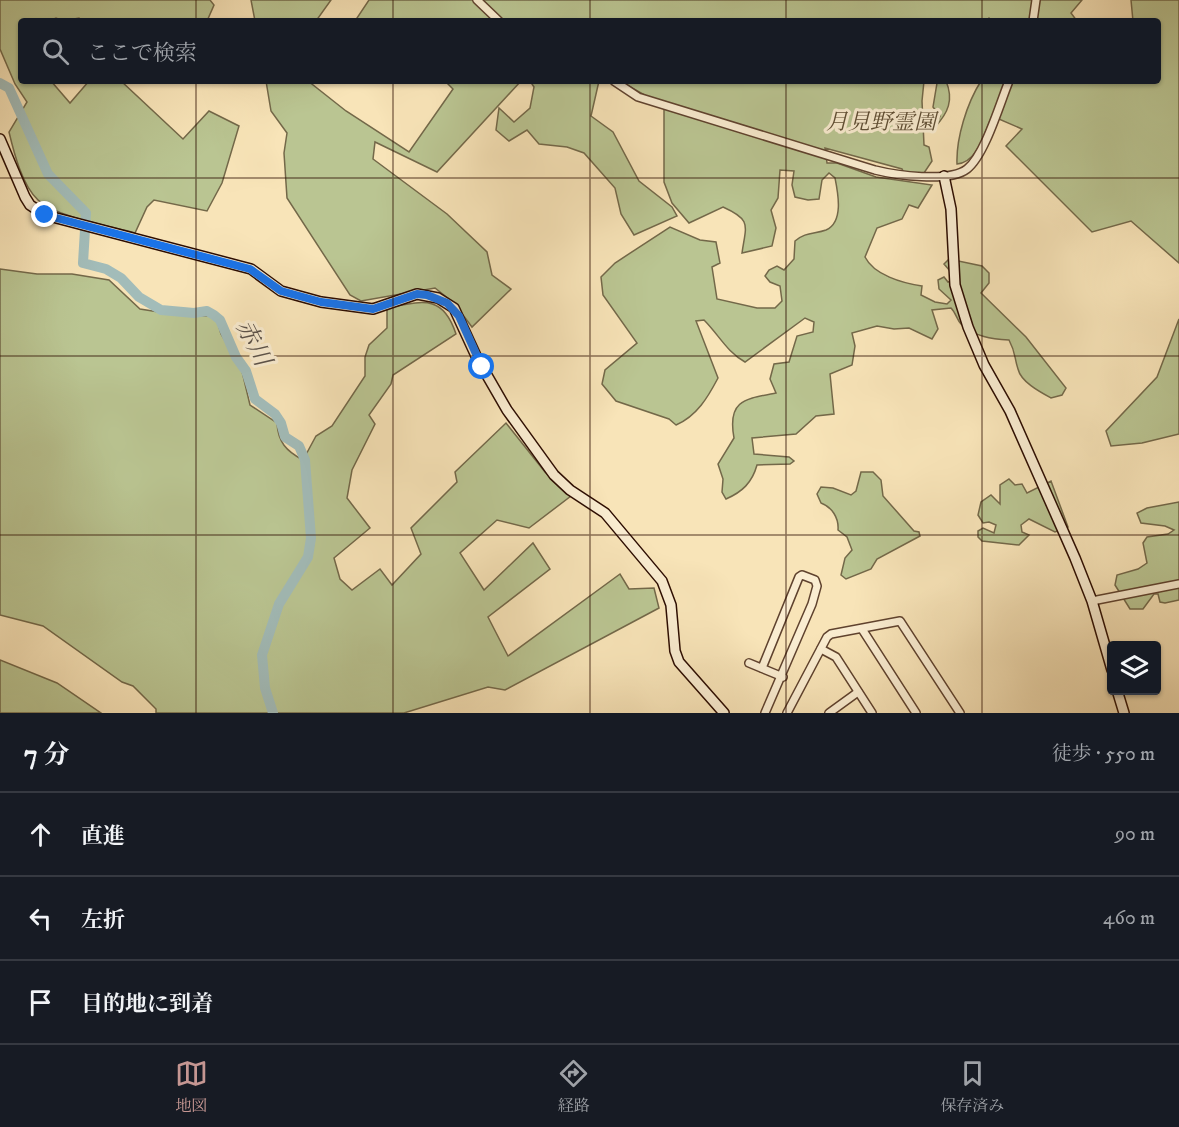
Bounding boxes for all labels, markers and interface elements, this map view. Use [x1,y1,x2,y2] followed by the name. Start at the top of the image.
[18,18,1161,84] search box
[39,35,72,68] icon: search
[87,40,197,67] text: ここで検索
[826,109,939,136] park label: 月見野霊園
[31,201,57,227] route end
[229,315,279,374] water label: 赤川
[468,353,494,379] route start
[1107,641,1161,695] map controls
[1107,641,1161,695] button: layers
[24,739,69,772] text: 7 分
[1052,742,1155,767] text: 徒歩 · 550 m
[24,818,57,851] icon: ahead
[1115,822,1155,847] text: 90 m
[81,823,125,850] text: 直進
[24,902,57,935] icon: left
[1103,906,1155,931] text: 460 m
[81,907,125,934] text: 左折
[24,986,57,1019] icon: arrive
[81,991,213,1018] text: 目的地に到着
[175,1057,208,1116] tab: 地図
[557,1057,590,1116] tab: 経路
[940,1057,1004,1116] tab: 保存済み

